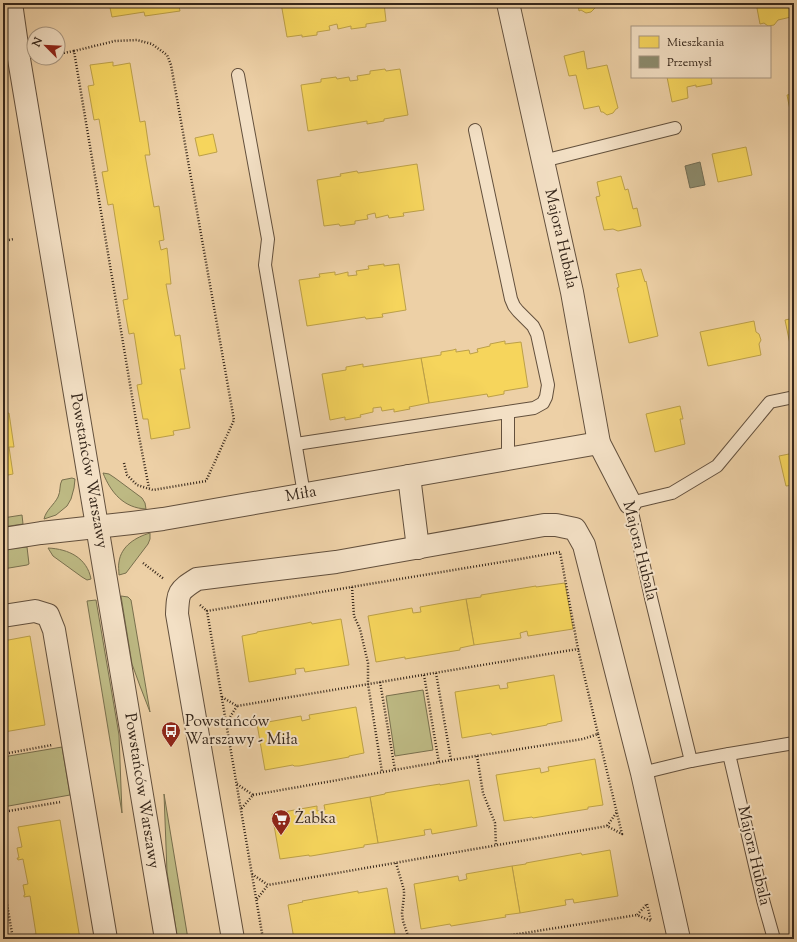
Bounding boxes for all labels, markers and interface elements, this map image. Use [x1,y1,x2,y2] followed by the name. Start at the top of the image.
[26,26,66,66] north arrow
[631,26,771,78] legend
[667,34,725,52] text: Mieszkania
[28,35,47,51] text: N
[667,54,712,72] text: Przemysł
[537,187,583,292] street label: Majora Hubala
[63,392,113,550] street label: Powstańców Warszawy
[284,481,319,509] street label: Miła
[616,499,663,604] street label: Majora Hubala
[117,711,165,871] street label: Powstańców Warszawy
[185,711,298,752] place label: Powstańców Warszawy - Miła
[160,720,182,748] bus stop icon: Powstańców Warszawy - Miła
[730,804,776,909] street label: Majora Hubala
[270,808,292,836] supermarket icon: Żabka
[295,808,337,831] place label: Żabka

